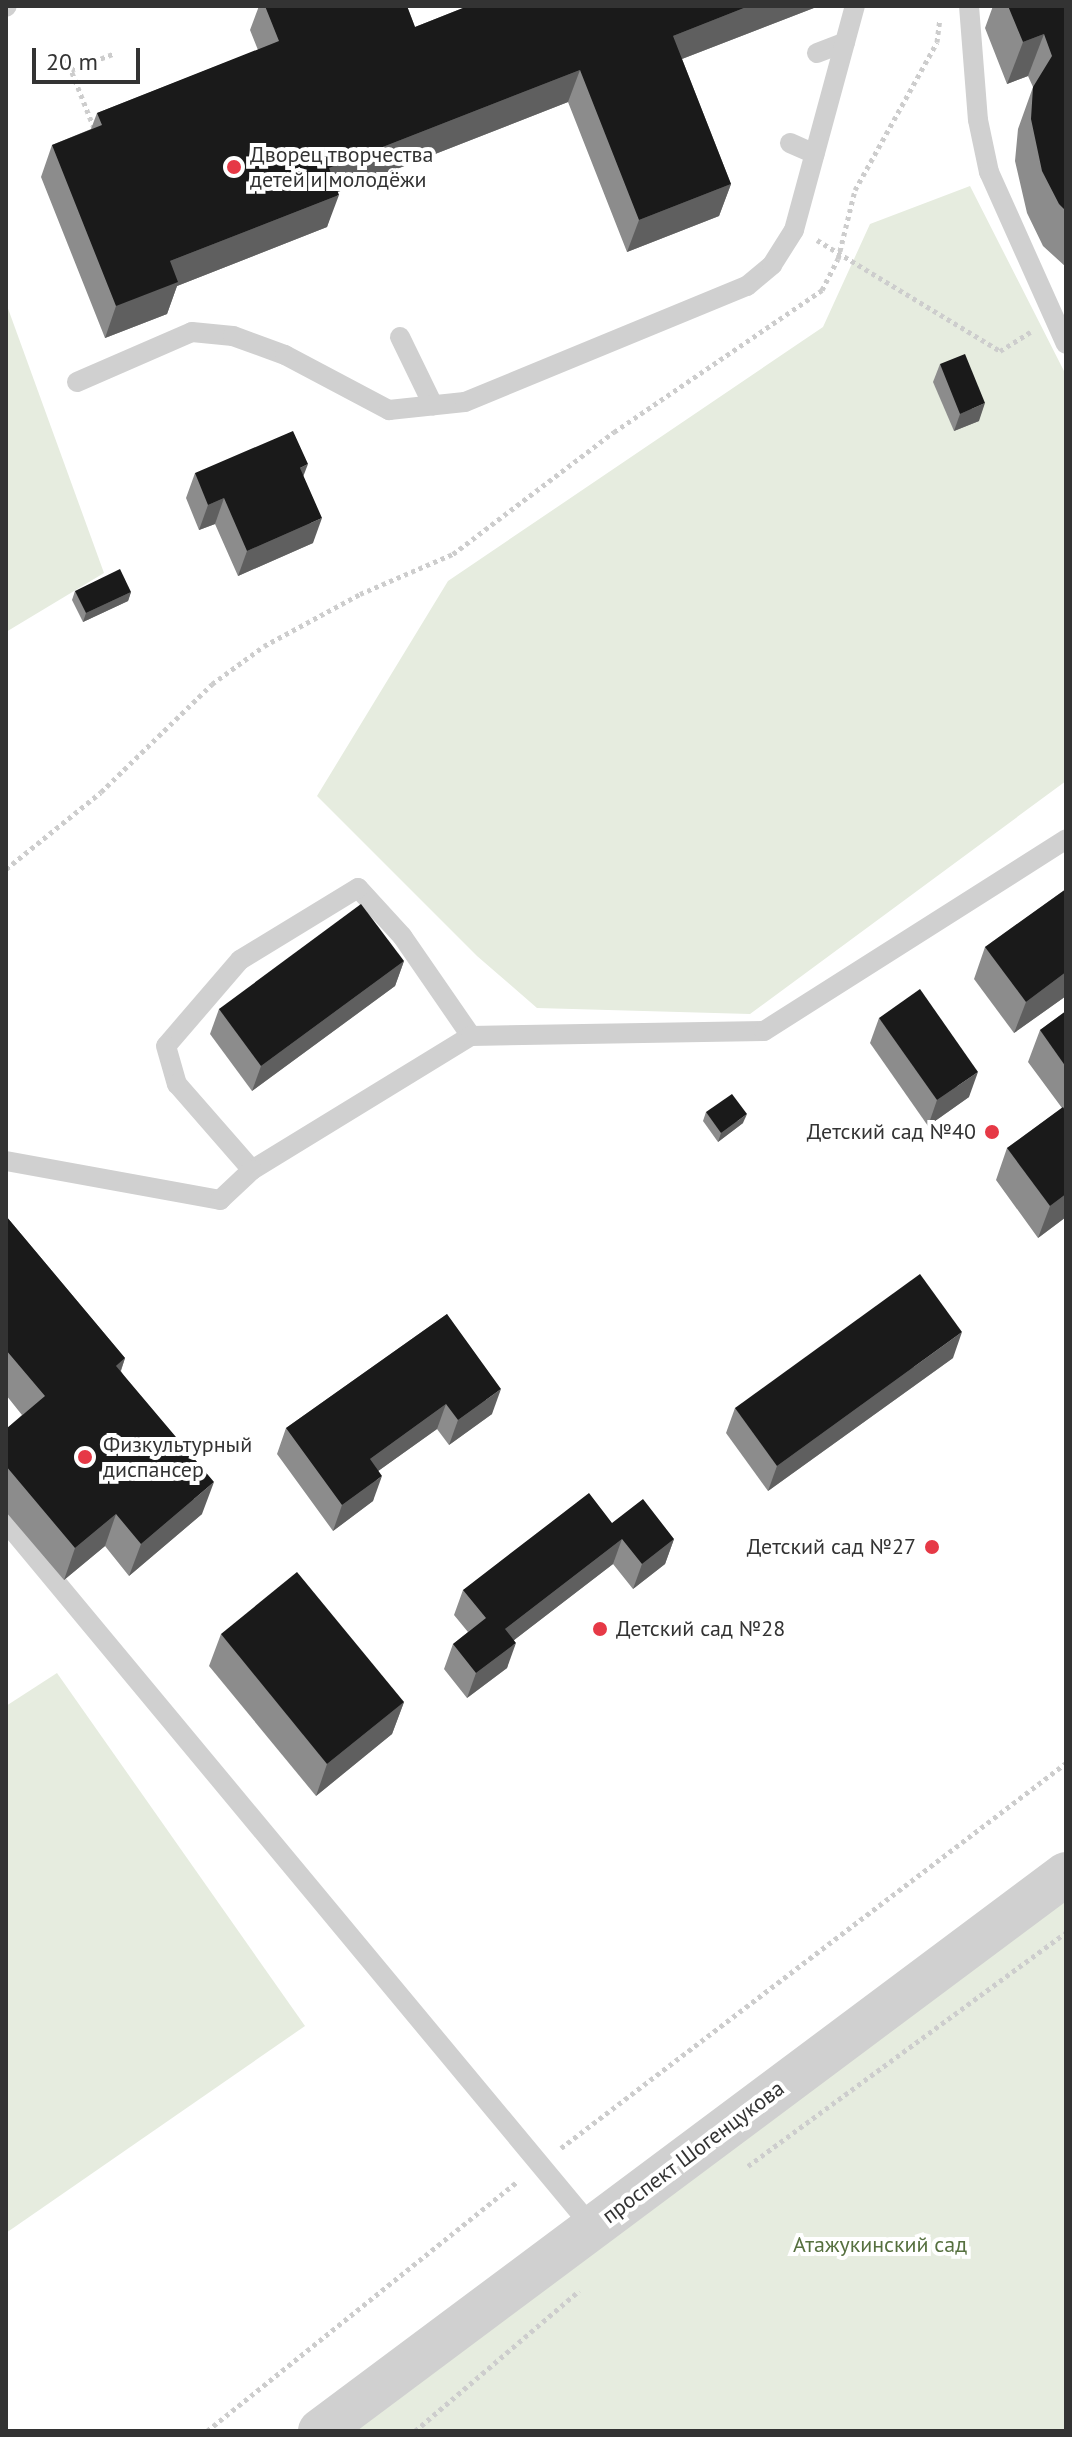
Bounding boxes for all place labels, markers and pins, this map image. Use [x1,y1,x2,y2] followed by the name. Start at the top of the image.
[250,141,434,192] place label: Дворец творчества детей и молодёжи
[225,158,243,176] marker: Дворец творчества детей и молодёжи
[807,1119,976,1145] place label: Детский сад №40
[983,1123,1001,1141] marker: Детский сад №40
[103,1431,252,1482] place label: Физкультурный диспансер
[74,1446,96,1468] marker: Физкультурный диспансер
[747,1534,916,1560] place label: Детский сад №27
[923,1538,941,1556] marker: Детский сад №27
[616,1616,785,1642] place label: Детский сад №28
[591,1620,609,1638] marker: Детский сад №28

